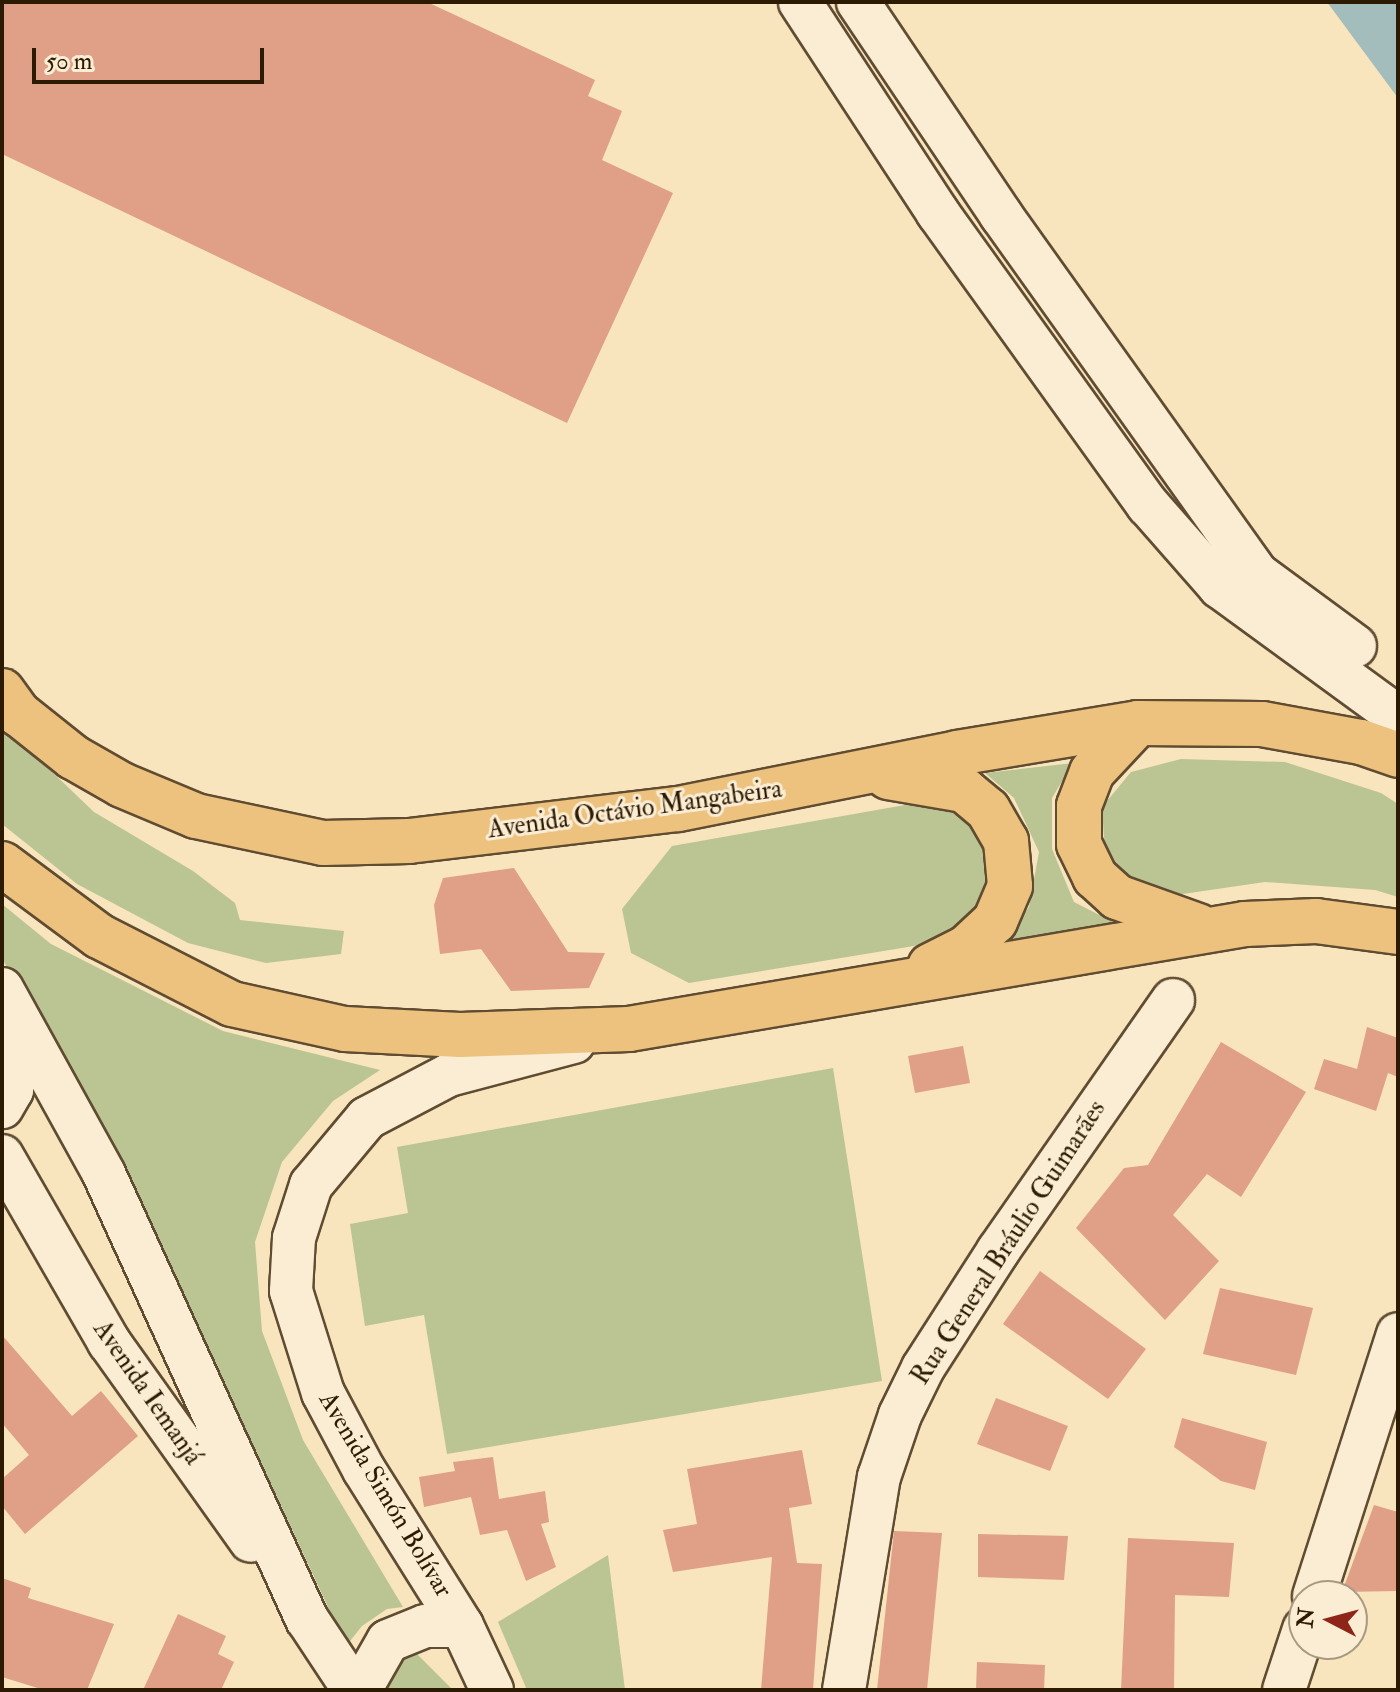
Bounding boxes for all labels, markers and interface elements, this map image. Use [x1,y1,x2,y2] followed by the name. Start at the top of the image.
[36,32,268,82] scale bar
[46,46,92,77] text: 50 m
[486,774,784,846] street label: Avenida Octávio Mangabeira
[905,1095,1113,1391] street label: Rua General Bráulio Guimarães
[86,1315,208,1471] street label: Avenida Iemanjá
[311,1387,459,1603] street label: Avenida Simón Bolívar
[1288,1580,1368,1660] north arrow
[1291,1606,1321,1629] text: N

